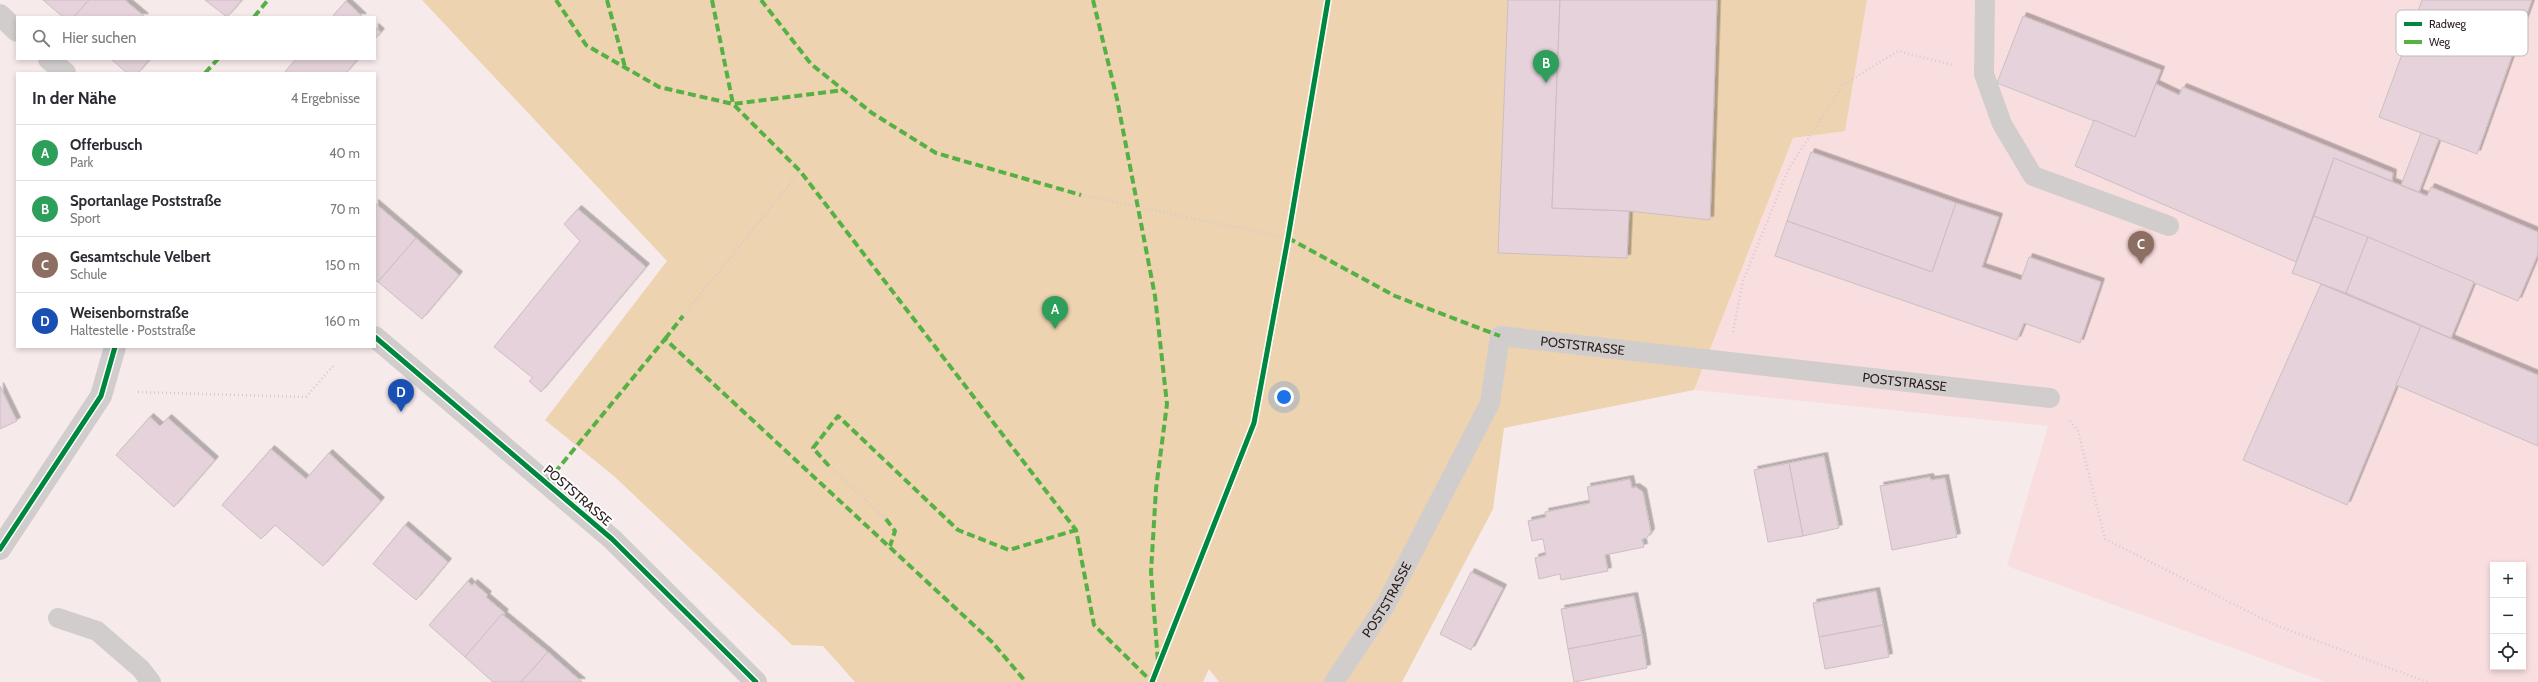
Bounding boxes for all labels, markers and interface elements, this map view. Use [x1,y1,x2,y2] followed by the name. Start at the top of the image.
[2396,10,2528,56] legend
[16,16,376,60] search box
[2429,17,2467,31] text: Radweg
[30,27,52,49] icon: search
[62,29,137,47] text: Hier suchen
[2429,35,2451,49] text: Weg
[1533,50,1559,83] pin: B
[32,88,116,108] text: In der Nähe
[291,90,360,106] text: 4 Ergebnisse
[70,136,142,154] text: Offerbusch
[41,145,49,161] text: A
[329,145,360,161] text: 40 m
[70,154,93,170] text: Park
[70,192,221,210] text: Sportanlage Poststraße
[41,201,49,217] text: B
[330,201,360,217] text: 70 m
[70,210,100,226] text: Sport
[2128,231,2154,264] pin: C
[70,248,211,266] text: Gesamtschule Velbert
[41,257,49,273] text: C
[325,257,360,273] text: 150 m
[70,266,107,282] text: Schule
[1042,296,1068,329] pin: A
[70,304,189,322] text: Weisenbornstraße
[40,313,50,329] text: D
[325,313,360,329] text: 160 m
[70,322,196,338] text: Haltestelle · Poststraße
[1540,333,1626,358] street label: POSTSTRASSE
[1862,369,1948,394] street label: POSTSTRASSE
[388,379,414,412] pin: D
[1274,387,1294,407] your location
[541,461,615,529] street label: POSTSTRASSE
[1358,559,1415,640] street label: POSTSTRASSE
[2490,562,2526,670] map controls
[2490,562,2526,598] button: +
[2490,598,2526,634] button: −
[2490,634,2526,670] button: locate

